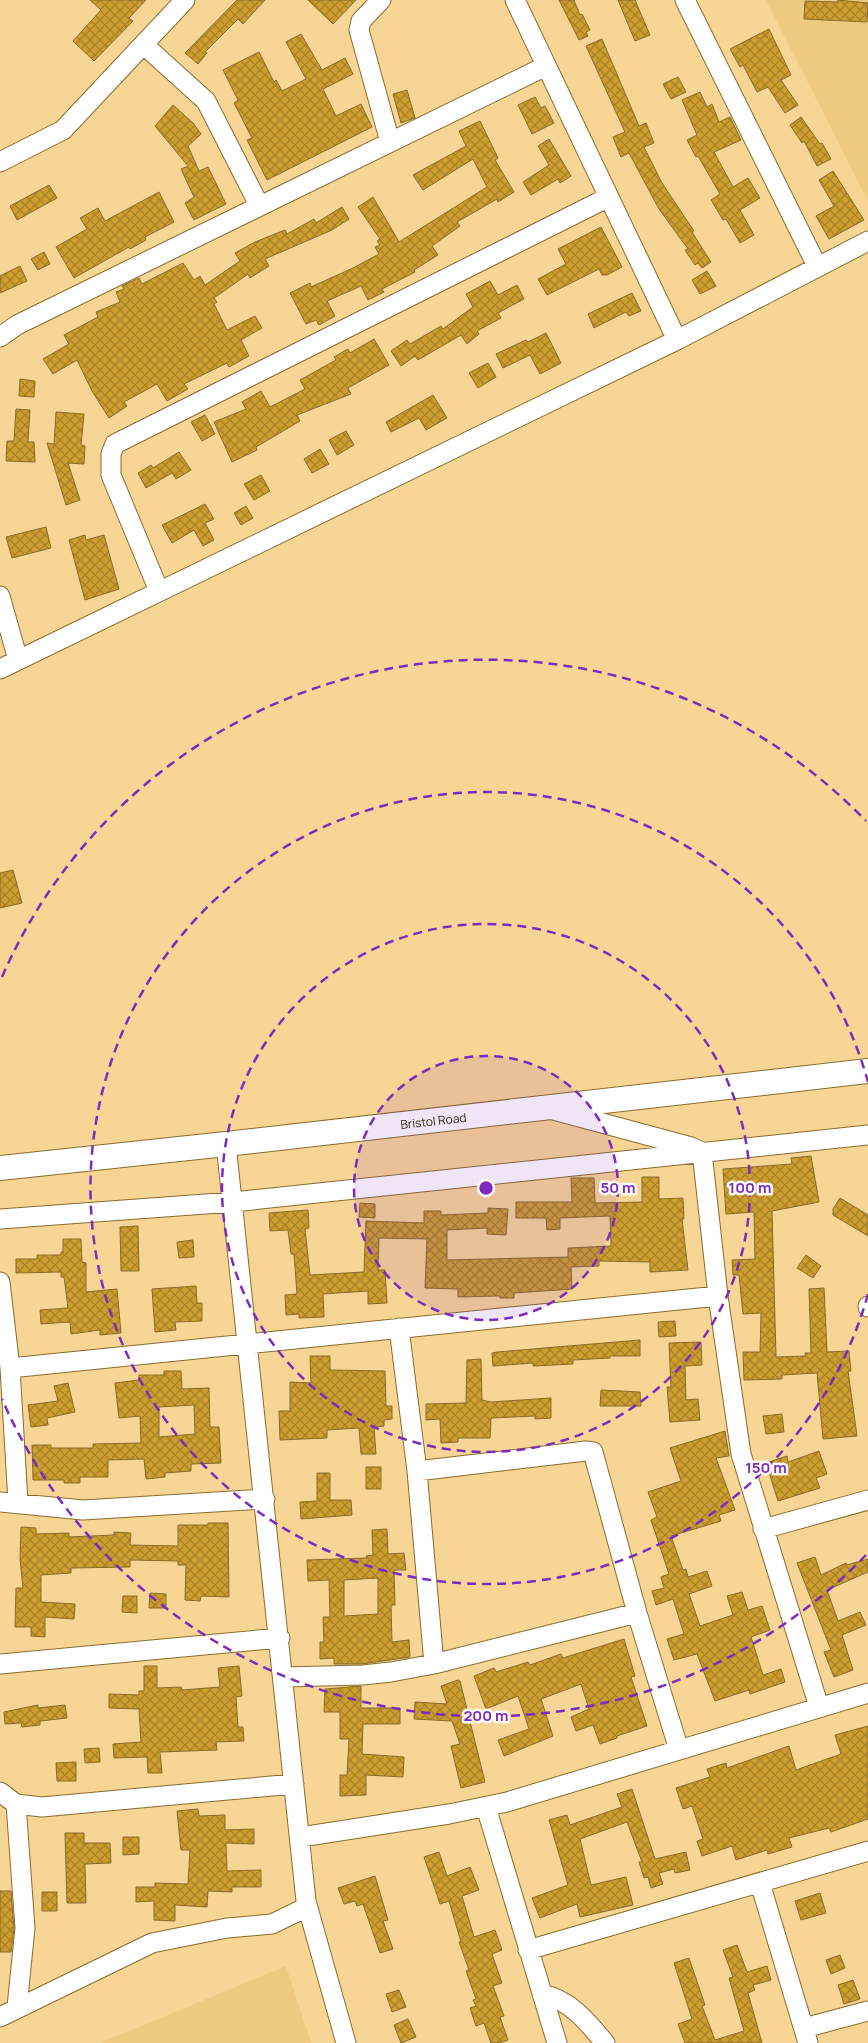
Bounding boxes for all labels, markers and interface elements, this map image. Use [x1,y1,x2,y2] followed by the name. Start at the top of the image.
[400,1108,467,1133] street label: Bristol Road
[600,1177,636,1198] text: 50 m
[729,1177,771,1198] text: 100 m
[477,1179,495,1197] centre of rings
[745,1457,787,1478] text: 150 m
[463,1705,509,1726] text: 200 m

